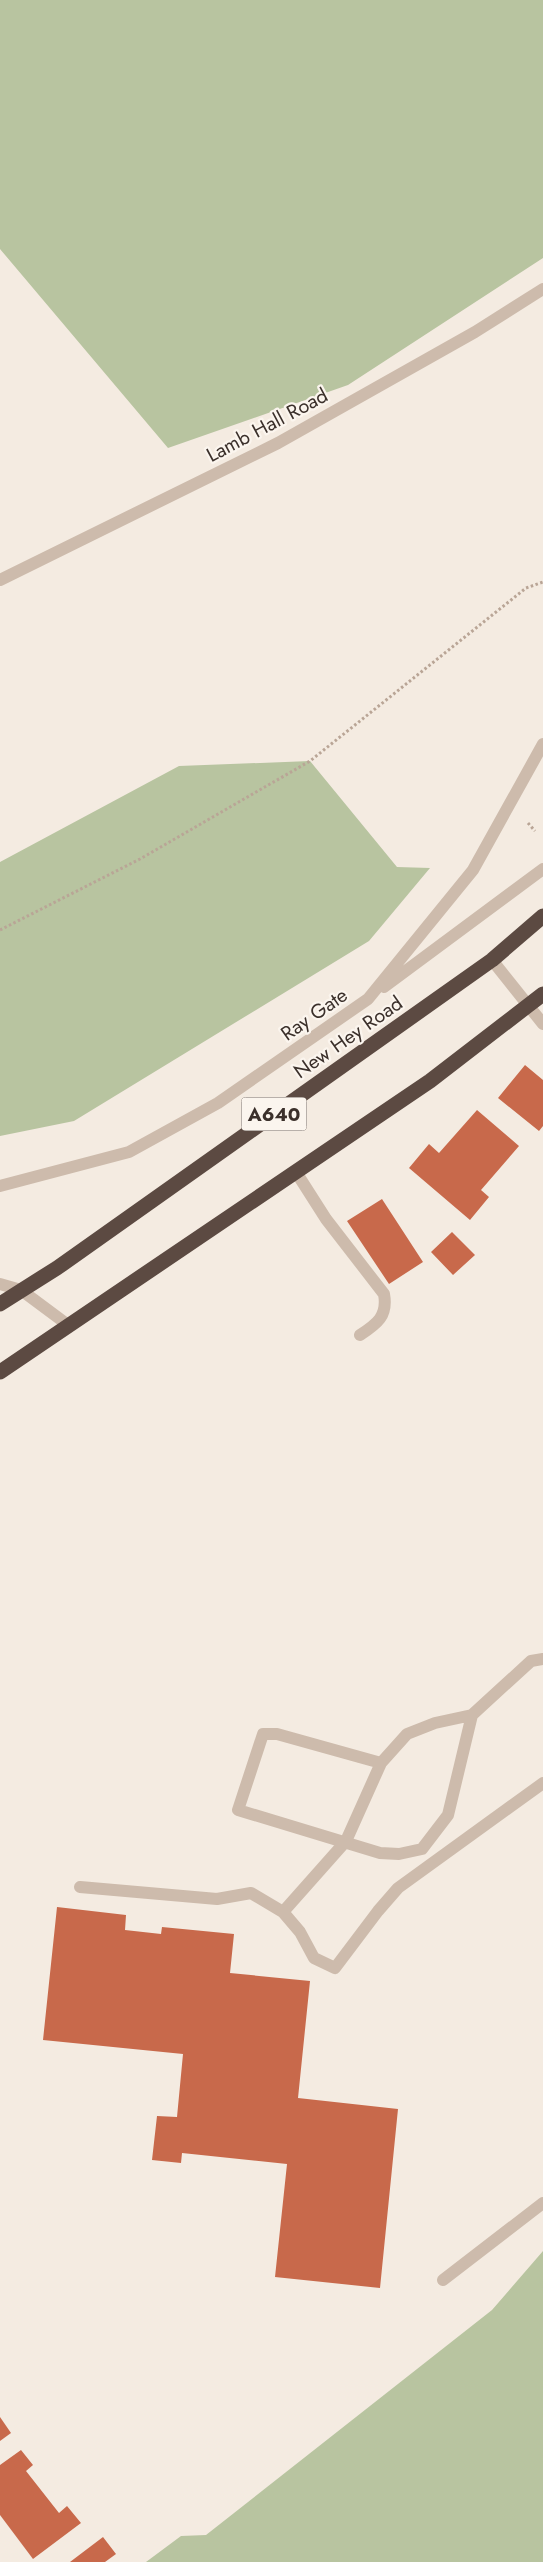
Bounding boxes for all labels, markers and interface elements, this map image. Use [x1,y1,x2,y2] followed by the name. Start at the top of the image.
[201,381,333,470] street label: Lamb Hall Road
[275,981,354,1048] street label: Ray Gate
[288,989,409,1086] street label: New Hey Road
[242,1098,306,1130] road number: A640

